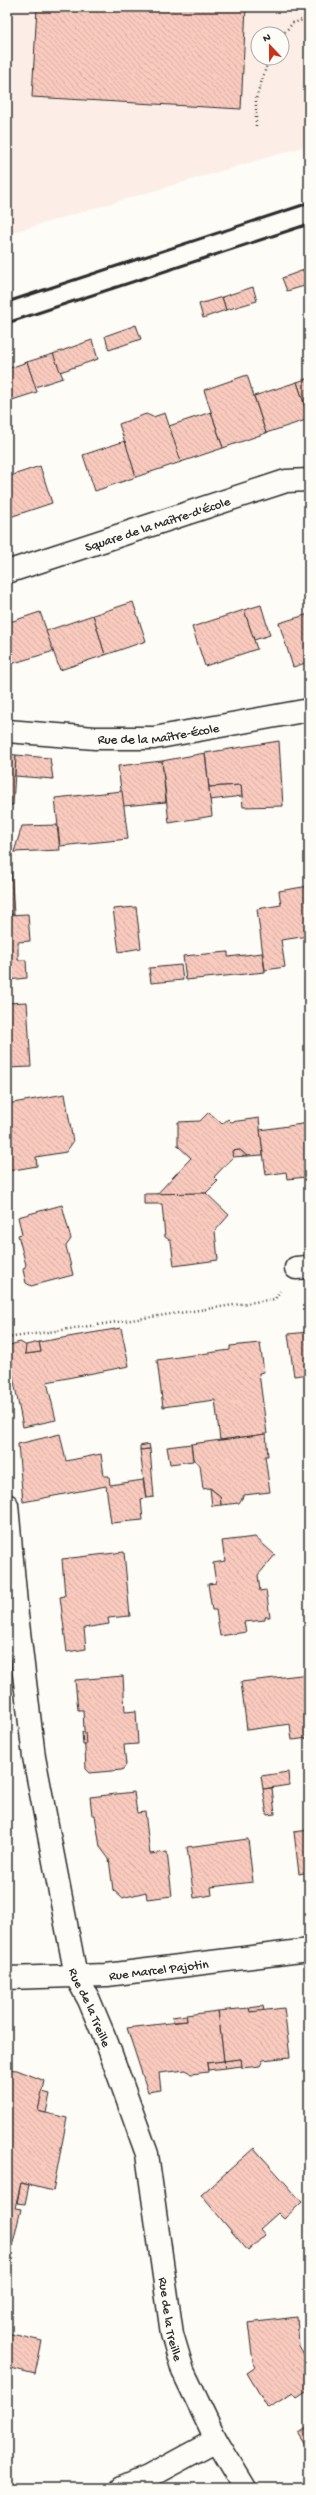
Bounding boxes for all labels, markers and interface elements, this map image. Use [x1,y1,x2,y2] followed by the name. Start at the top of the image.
[250,26,290,66] north arrow
[261,32,273,45] text: N
[83,495,233,556] street label: Square de la Maître-d'École
[98,721,221,748] street label: Rue de la Maître-École
[108,1957,210,1985] street label: Rue Marcel Pajotin
[65,1967,113,2050] street label: Rue de la Treille
[154,2276,185,2363] street label: Rue de la Treille

